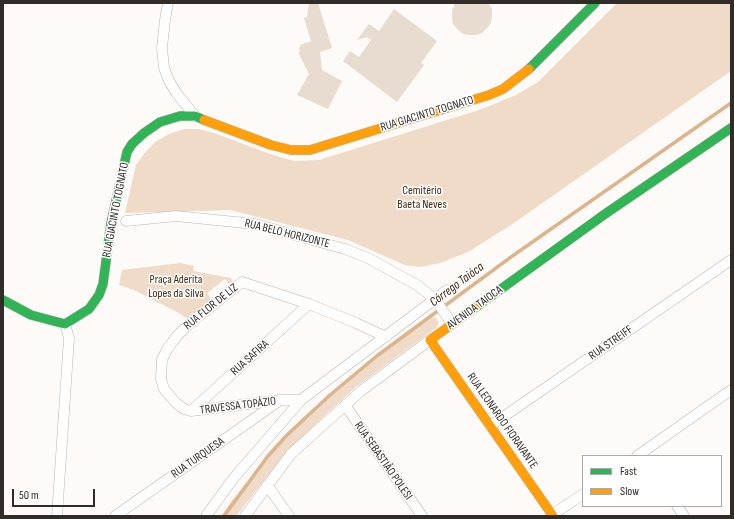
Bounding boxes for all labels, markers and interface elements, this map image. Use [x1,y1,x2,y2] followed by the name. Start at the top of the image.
[379,93,475,135] street label: RUA GIACINTO TOGNATO
[100,161,132,259] street label: RUA GIACINTO TOGNATO
[397,184,447,212] park label: Cemitério Baeta Neves
[243,216,331,252] street label: RUA BELO HORIZONTE
[427,260,487,310] water label: Córrego Taióca
[148,273,204,301] park label: Praça Aderita Lopes da Silva
[181,281,241,333] street label: RUA FLOR DE LIZ
[444,283,506,333] street label: AVENIDA TAIOCA
[586,323,636,363] street label: RUA STREIFF
[228,337,272,379] street label: RUA SAFIRA
[464,370,540,472] street label: RUA LEONARDO FIORAVANTE
[199,394,277,418] street label: TRAVESSA TOPÁZIO
[351,419,415,503] street label: RUA SEBASTIÃO POLESI
[169,434,227,482] street label: RUA TURQUESA
[582,455,722,507] legend
[620,464,637,479] text: Fast
[14,481,97,507] scale bar
[620,484,639,499] text: Slow
[19,488,39,503] text: 50 m

